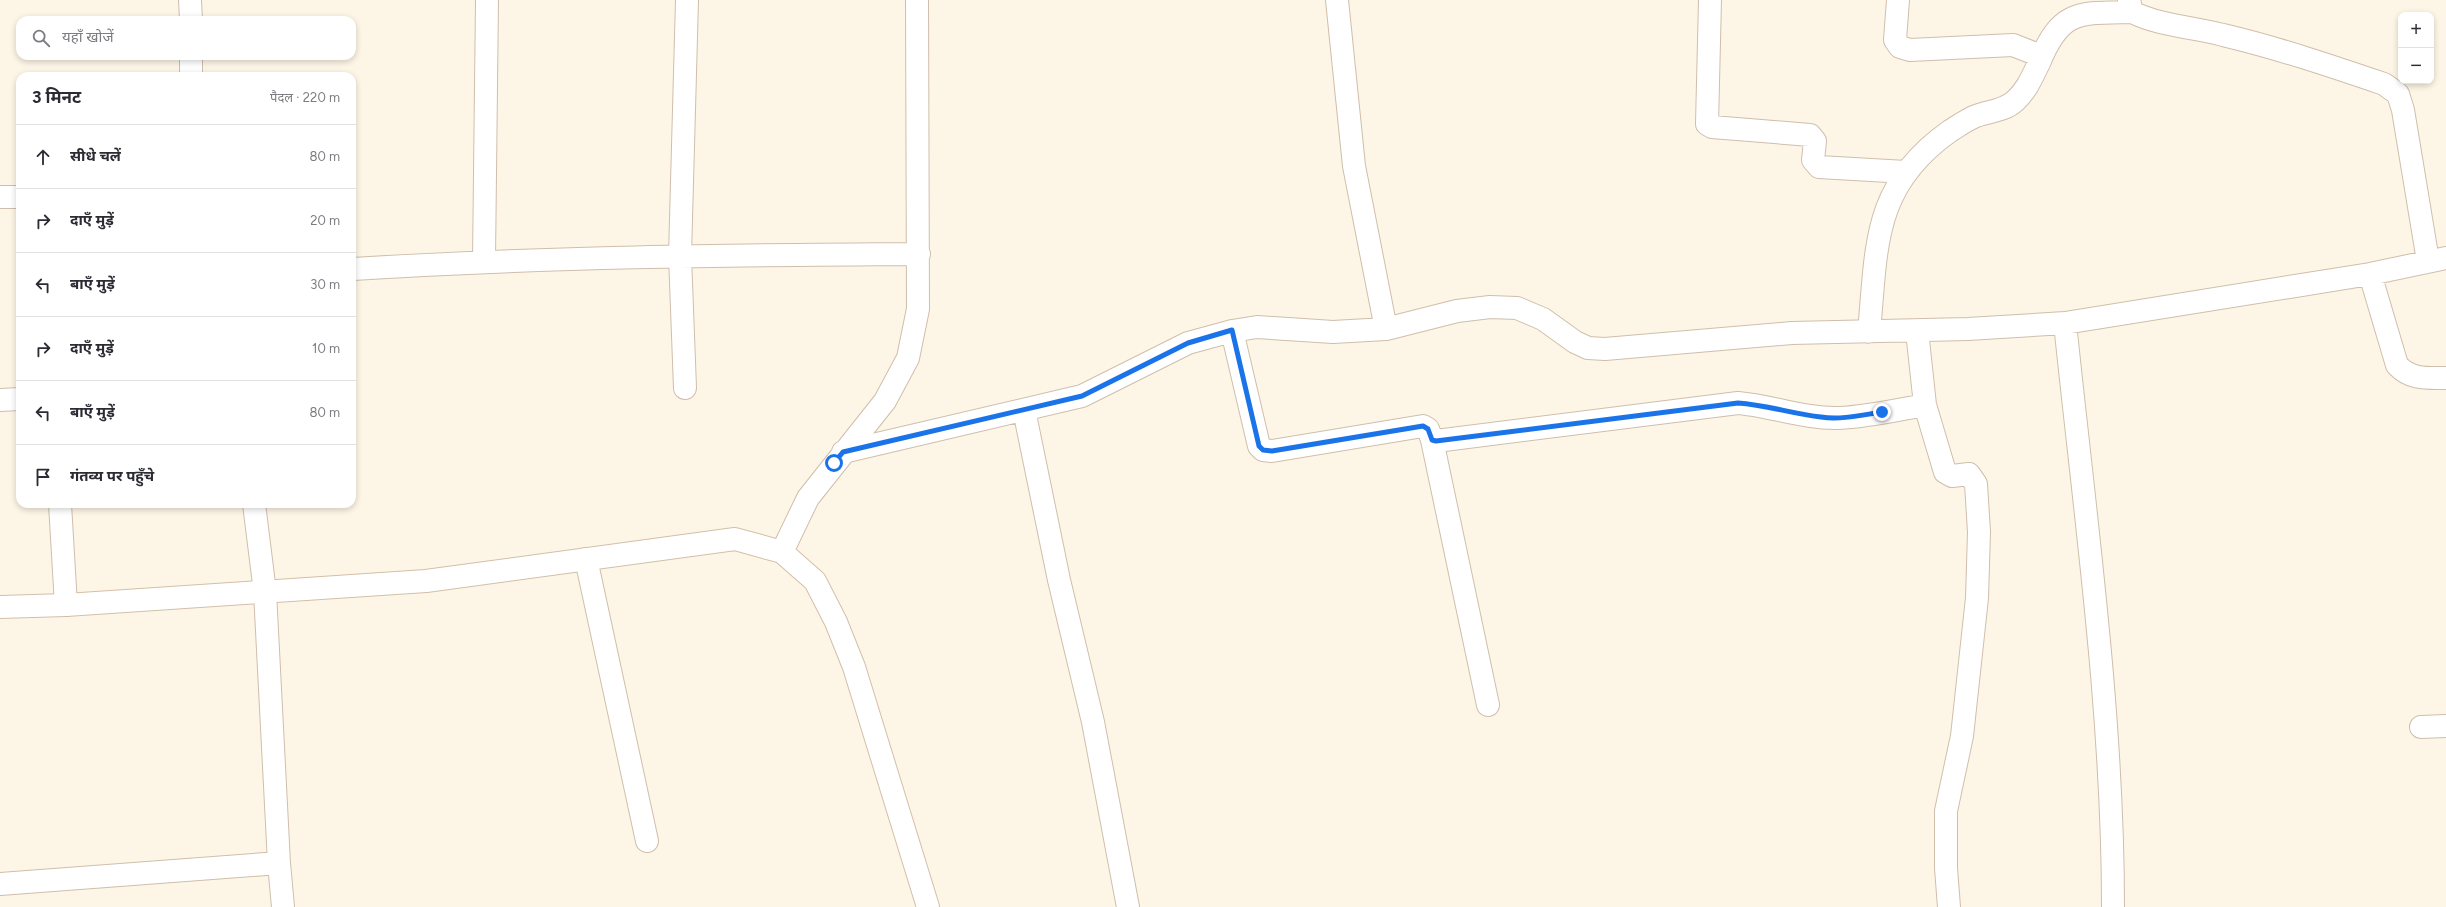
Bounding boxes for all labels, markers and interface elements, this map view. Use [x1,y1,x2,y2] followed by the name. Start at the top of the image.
[2398,12,2434,84] map controls
[2398,12,2434,48] button: +
[16,16,356,60] search box
[30,27,52,49] icon: search
[62,28,114,46] text: यहाँ खोजें
[2398,48,2434,84] button: −
[32,87,81,107] text: 3 मिनट
[270,90,340,105] text: पैदल · 220 m
[32,146,54,168] icon: ahead
[70,147,121,165] text: सीधे चलें
[309,149,340,164] text: 80 m
[32,210,54,232] icon: right
[70,211,114,229] text: दाएँ मुड़ें
[310,213,340,228] text: 20 m
[32,274,54,296] icon: left
[70,275,115,293] text: बाएँ मुड़ें
[310,277,340,292] text: 30 m
[32,338,54,360] icon: right
[70,339,114,357] text: दाएँ मुड़ें
[312,341,340,356] text: 10 m
[32,402,54,424] icon: left
[70,403,115,421] text: बाएँ मुड़ें
[1873,403,1891,421] route end
[309,405,340,420] text: 80 m
[825,454,843,472] route start
[32,466,54,488] icon: arrive
[70,467,154,485] text: गंतव्य पर पहुँचे

